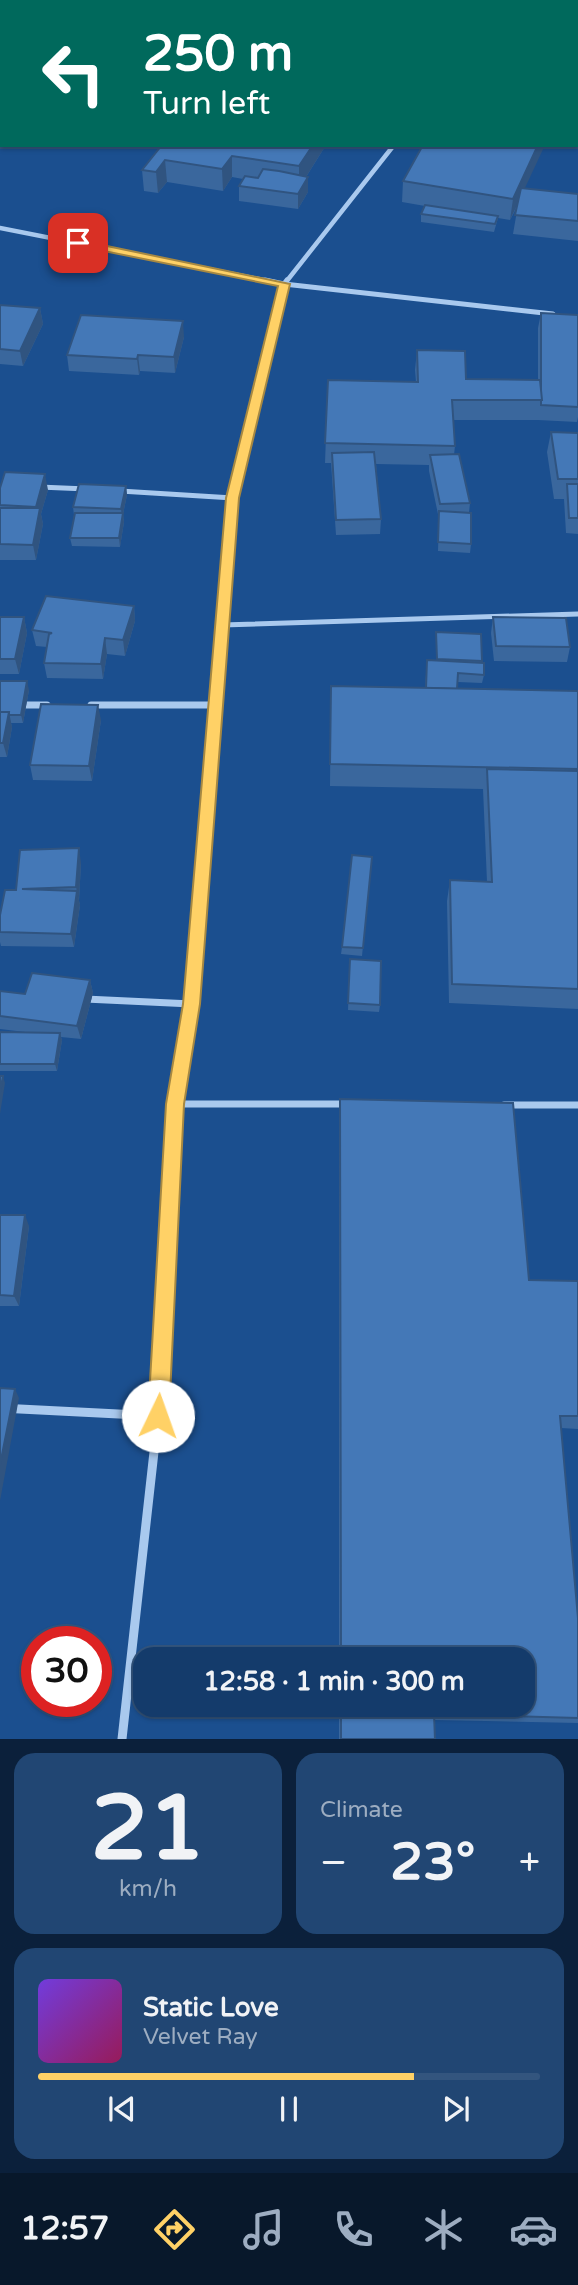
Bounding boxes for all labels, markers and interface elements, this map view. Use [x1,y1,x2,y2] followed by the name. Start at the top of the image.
[143,25,293,84] text: 250 m
[28,28,119,119] icon: left
[143,85,270,123] text: Turn left
[48,213,108,273] pin
[59,224,97,262] icon: arrive
[121,1379,195,1453] position arrow
[21,1626,112,1717] speed limit sign: 30
[203,1666,465,1697] text: 12:58 · 1 min · 300 m
[91,1774,205,1884] text: 21
[320,1796,403,1824] text: Climate
[390,1831,475,1894] text: 23°
[320,1840,347,1886] text: −
[519,1840,540,1886] text: +
[119,1875,177,1903] text: km/h
[143,1992,279,2023] text: Static Love
[143,2023,258,2051] text: Velvet Ray
[103,2090,141,2128] icon: previous
[270,2090,308,2128] icon: pause
[437,2090,475,2128] icon: next
[150,2205,199,2254] icon: directions
[239,2205,288,2254] icon: music
[329,2205,378,2254] icon: phone
[419,2205,468,2254] icon: climate
[509,2205,558,2254] icon: car
[20,2210,109,2248] text: 12:57

